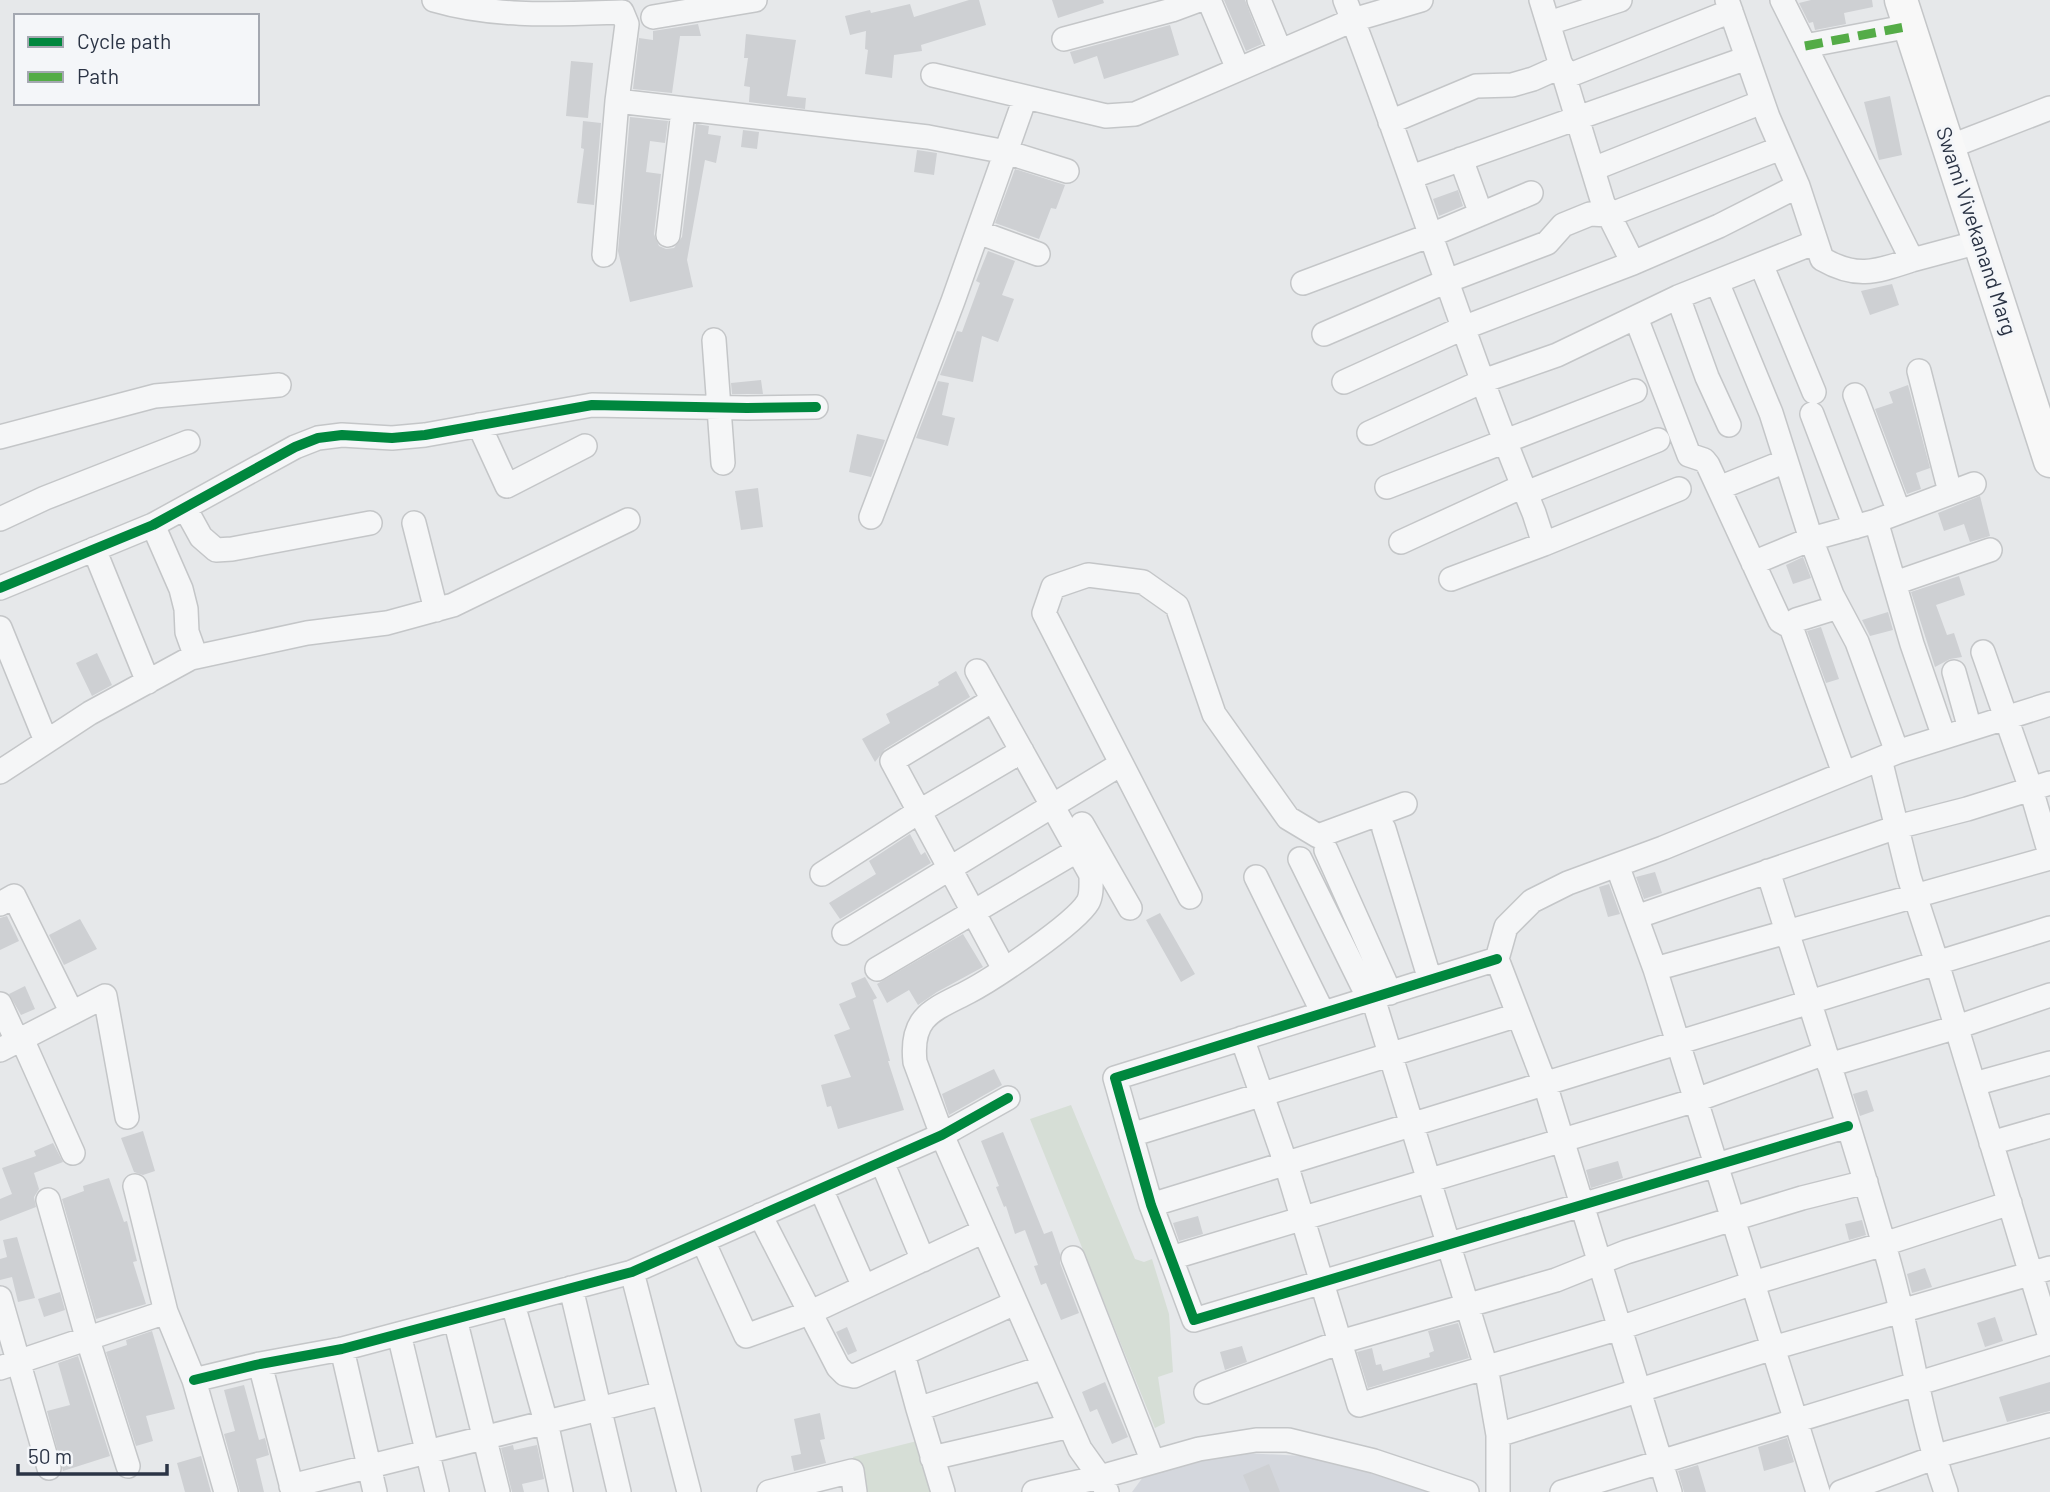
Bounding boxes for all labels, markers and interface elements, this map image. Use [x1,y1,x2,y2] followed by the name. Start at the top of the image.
[14,14,259,105] legend
[77,28,171,53] text: Cycle path
[77,63,119,88] text: Path
[1932,123,2023,338] street label: Swami Vivekanand Marg
[18,1432,166,1476] scale bar
[28,1443,72,1468] text: 50 m

